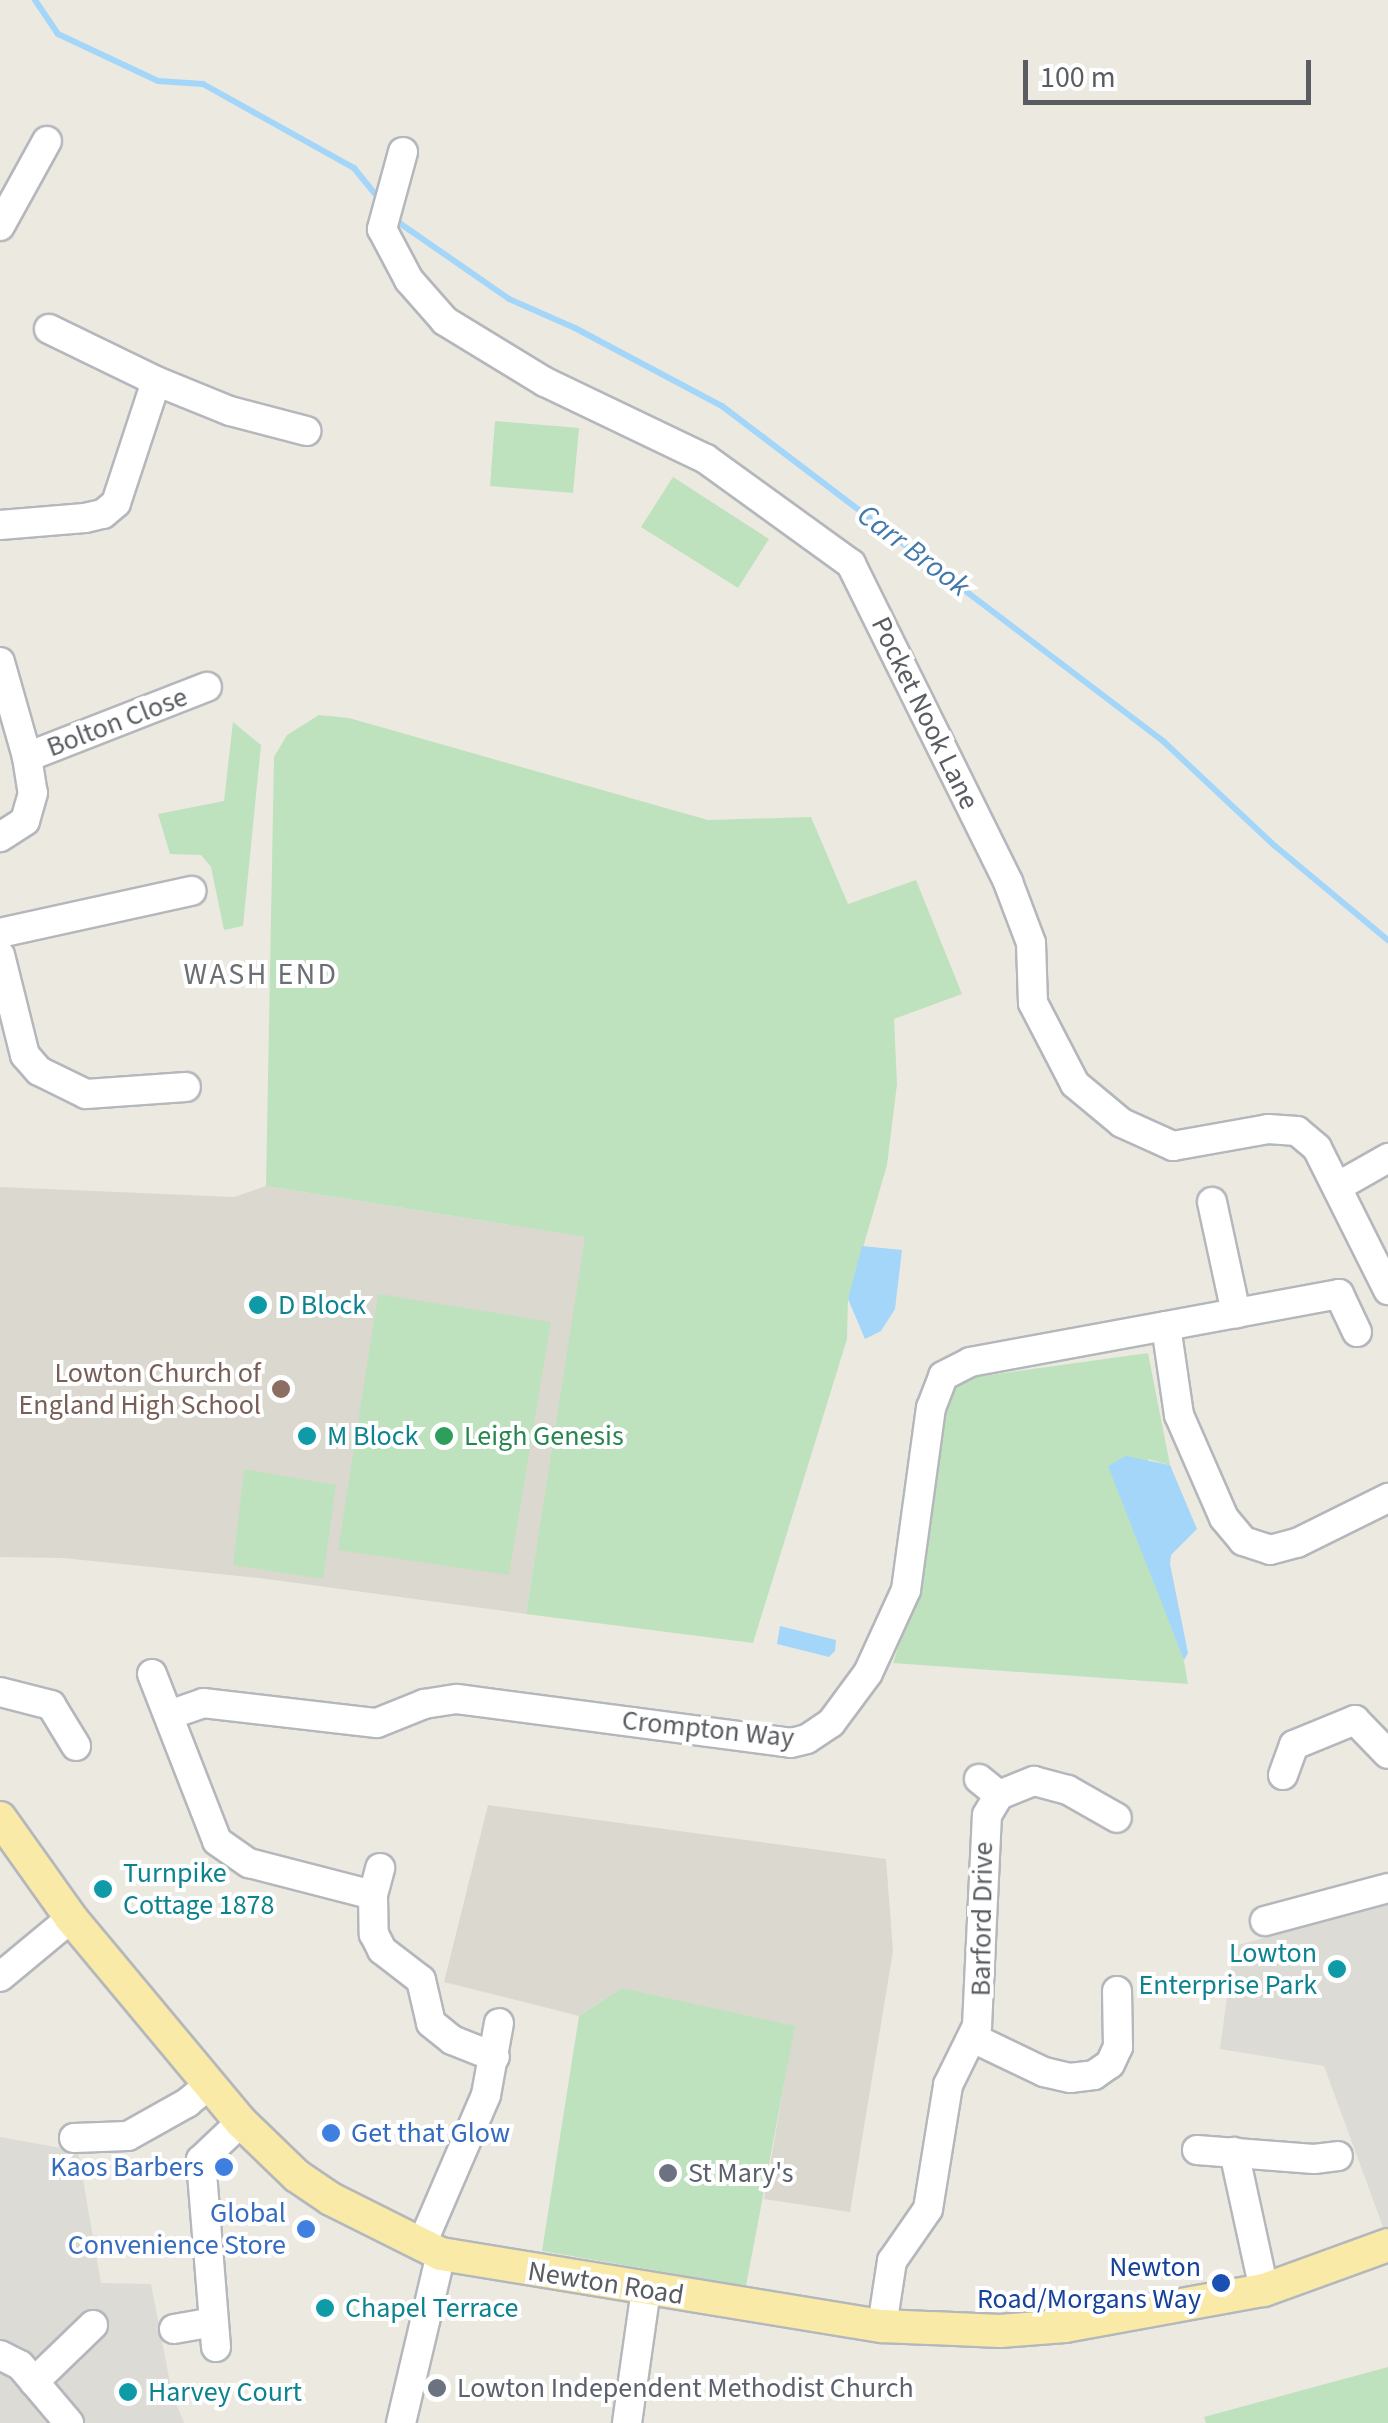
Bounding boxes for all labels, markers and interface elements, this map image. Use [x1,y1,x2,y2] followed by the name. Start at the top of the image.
[1028,40,1316,102] scale bar
[1040,56,1116,99] text: 100 m
[850,497,976,605] water label: Carr Brook
[864,611,986,815] street label: Pocket Nook Lane
[42,680,192,764] street label: Bolton Close
[183,957,339,993] district label: WASH END
[278,1288,366,1322] place label: D Block
[247,1294,269,1316] marker: D Block
[19,1356,261,1422] place label: Lowton Church of England High School
[270,1378,292,1400] marker: Lowton Church of England High School
[327,1419,418,1453] place label: M Block
[464,1419,624,1453] place label: Leigh Genesis
[296,1425,318,1447] marker: M Block
[433,1425,455,1447] marker: Leigh Genesis
[620,1703,796,1755] street label: Crompton Way
[964,1841,1000,1997] street label: Barford Drive
[123,1856,274,1922] place label: Turnpike Cottage 1878
[92,1878,114,1900] marker: Turnpike Cottage 1878
[1139,1936,1317,2002] place label: Lowton Enterprise Park
[1326,1958,1348,1980] marker: Lowton Enterprise Park
[351,2116,510,2150] place label: Get that Glow
[320,2122,342,2144] marker: Get that Glow
[50,2150,204,2184] place label: Kaos Barbers
[213,2156,235,2178] marker: Kaos Barbers
[688,2156,793,2190] place label: St Mary's
[657,2162,679,2184] marker: St Mary's
[68,2196,286,2262] place label: Global Convenience Store
[295,2218,317,2240] marker: Global Convenience Store
[977,2250,1201,2316] place label: Newton Road/Morgans Way
[526,2254,686,2312] street label: Newton Road
[1210,2272,1232,2294] marker: Newton Road/Morgans Way
[345,2291,518,2325] place label: Chapel Terrace
[314,2297,336,2319] marker: Chapel Terrace
[457,2371,914,2405] place label: Lowton Independent Methodist Church
[148,2375,302,2409] place label: Harvey Court
[426,2377,448,2399] marker: Lowton Independent Methodist Church
[117,2381,139,2403] marker: Harvey Court

